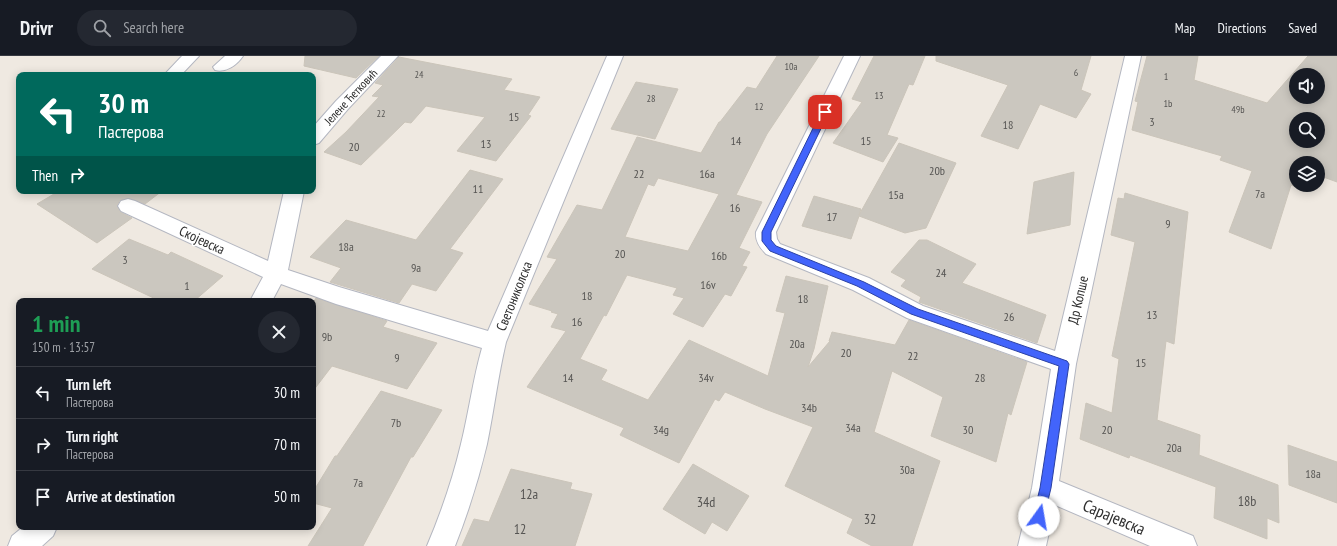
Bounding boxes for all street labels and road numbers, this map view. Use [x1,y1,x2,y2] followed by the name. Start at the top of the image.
[320,66,380,129] street label: Јелене Ћетковић
[176,222,228,258] street label: Скојевска
[492,259,536,333] street label: Светониколска
[1064,274,1092,326] street label: Др Копше
[1079,494,1149,540] street label: Сарајевска

